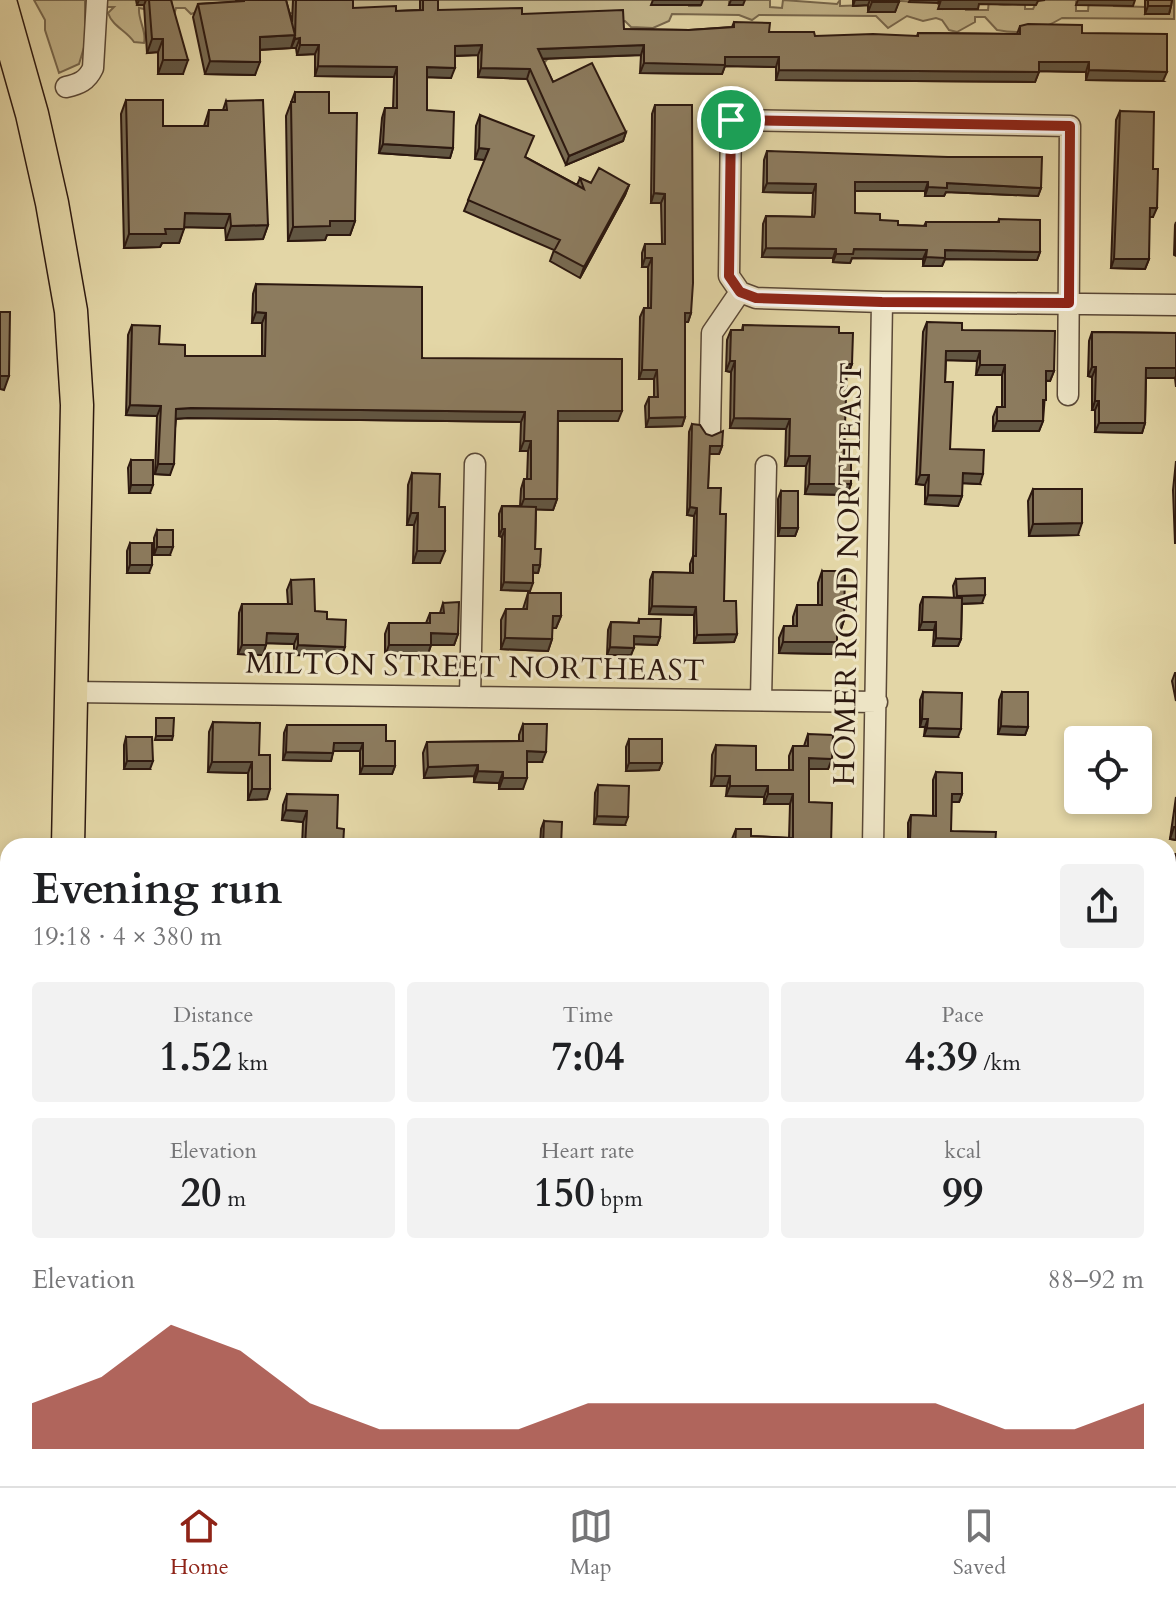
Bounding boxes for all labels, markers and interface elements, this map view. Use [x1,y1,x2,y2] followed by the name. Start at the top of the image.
[697,86,765,154] pin
[709,98,753,142] icon: arrive
[824,362,872,786] street label: HOMER ROAD NORTHEAST
[245,642,705,692] street label: MILTON STREET NORTHEAST
[1064,726,1152,814] map controls
[1064,726,1152,814] button: locate
[32,859,282,919] text: Evening run
[1060,864,1144,948] button: share
[32,919,222,954] text: 19:18 · 4 × 380 m
[173,1000,254,1030] text: Distance
[563,1000,613,1030] text: Time
[941,1000,984,1030] text: Pace
[159,1030,232,1085] text: 1.52
[551,1030,625,1085] text: 7:04
[904,1030,977,1085] text: 4:39
[232,1048,268,1078] text: km
[977,1048,1021,1078] text: /km
[170,1136,257,1166] text: Elevation
[541,1136,635,1166] text: Heart rate
[944,1136,981,1166] text: kcal
[181,1166,222,1221] text: 20
[533,1166,595,1221] text: 150
[942,1166,983,1221] text: 99
[222,1184,246,1214] text: m
[595,1184,643,1214] text: bpm
[32,1262,135,1297] text: Elevation
[1047,1262,1144,1297] text: 88–92 m
[170,1504,229,1582] tab: Home
[569,1504,613,1582] tab: Map
[953,1504,1006,1582] tab: Saved

